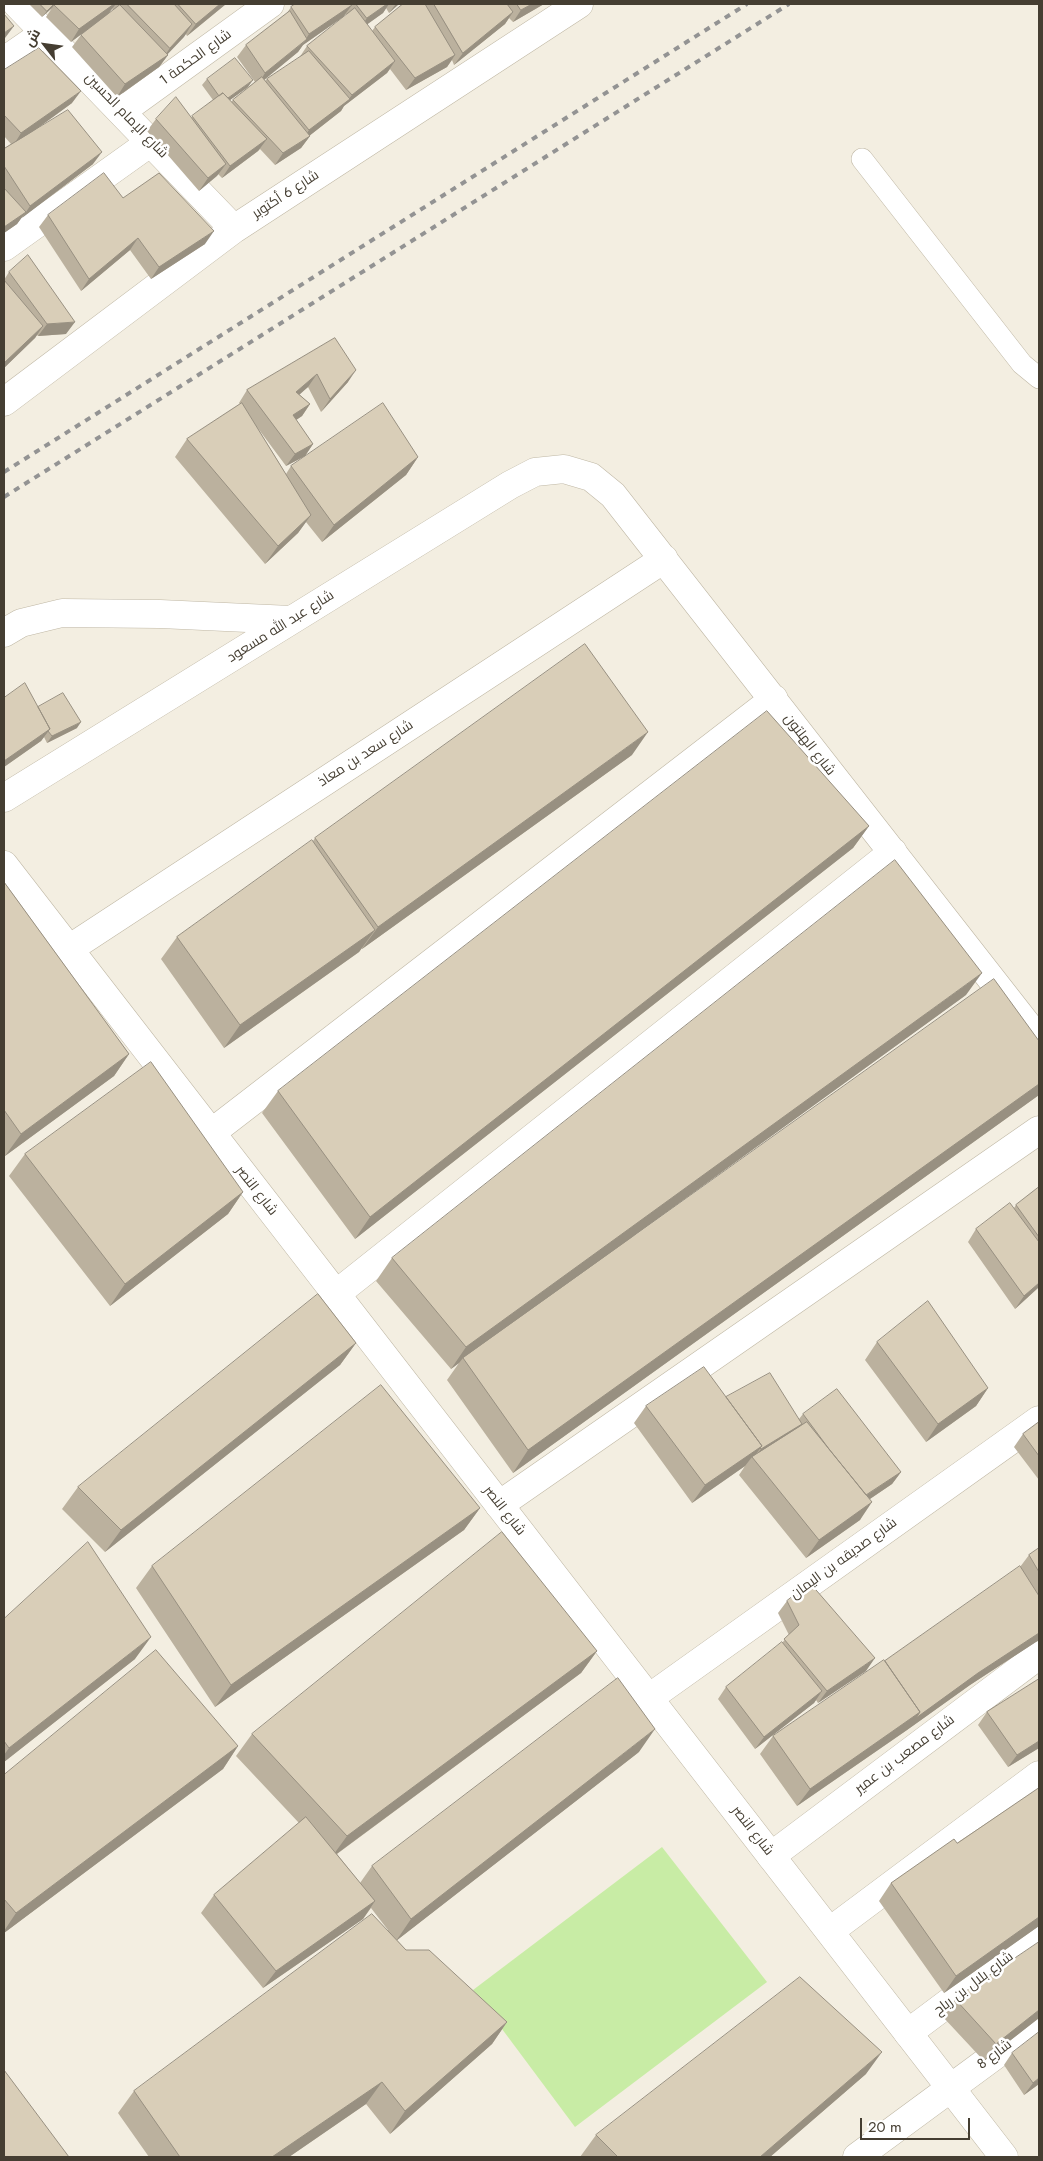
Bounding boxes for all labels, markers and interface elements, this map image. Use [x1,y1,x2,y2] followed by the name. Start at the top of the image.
[20,20,70,70] north arrow
[19,25,45,50] text: ش
[157,26,235,90] street label: شارع الحكمة 1
[81,70,171,162] street label: شارع الإمام الحسين
[249,167,323,223] street label: شارع 6 أكتوبر
[224,587,338,667] street label: شارع عبد الله مسعود
[780,711,838,779] street label: شارع الهلتون
[315,717,417,791] street label: شارع سعد بن معاذ
[231,1163,281,1219] street label: شارع النصر
[479,1483,529,1539] street label: شارع النصر
[787,1515,901,1603] street label: شارع صديقه بن اليمان
[852,1712,958,1798] street label: شارع مصعب بن عمير
[727,1803,777,1859] street label: شارع النصر
[931,1949,1017,2019] street label: شارع بلال بن رباح
[974,2037,1016,2073] street label: شارع 8
[863,2108,973,2140] scale bar
[868,2116,902,2138] text: 20 m

